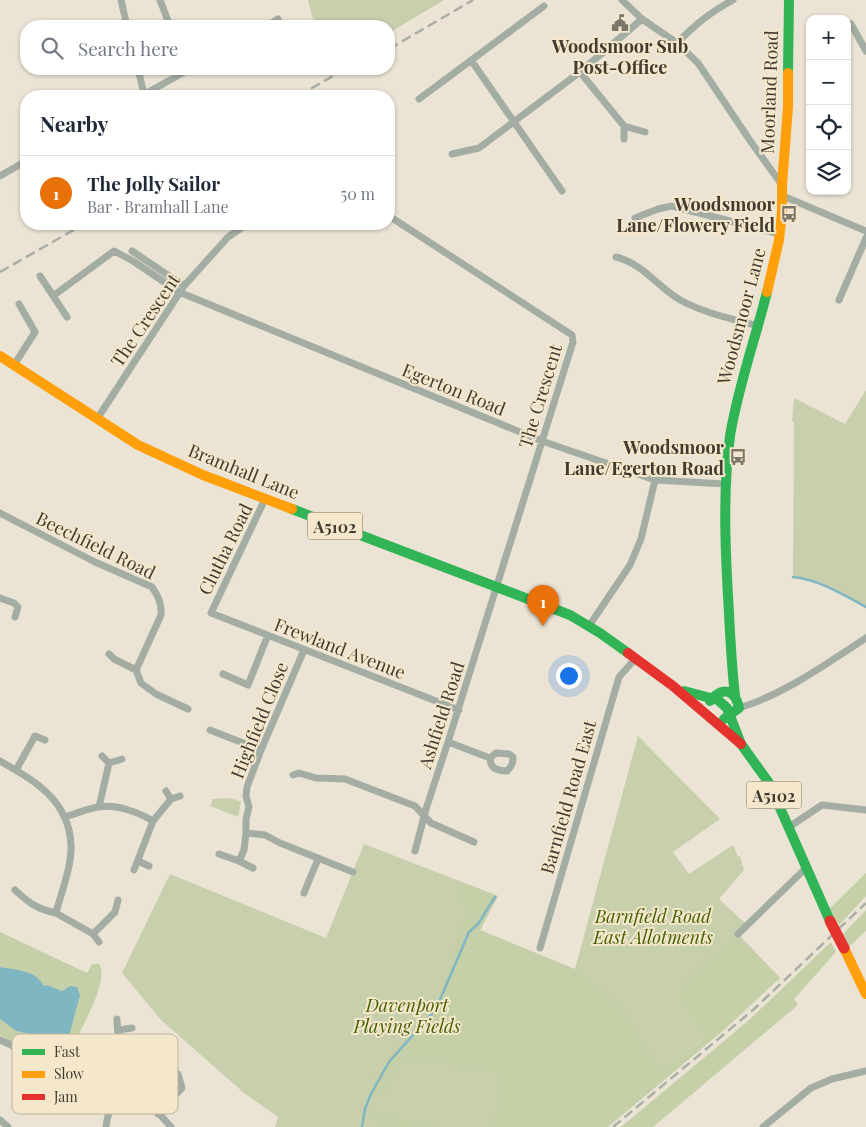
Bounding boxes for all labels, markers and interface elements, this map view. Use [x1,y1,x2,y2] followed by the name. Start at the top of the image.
[610,13,630,33] public building icon: Woodsmoor Sub Post-Office
[806,15,851,195] map controls
[806,15,851,60] button: +
[20,20,395,75] search box
[755,29,783,154] street label: Moorland Road
[38,34,66,62] icon: search
[551,34,688,79] place label: Woodsmoor Sub Post-Office
[78,35,178,61] text: Search here
[806,60,851,105] button: −
[806,105,851,150] button: locate
[40,109,109,137] text: Nearby
[806,150,851,195] button: layers
[87,170,220,196] text: The Jolly Sailor
[53,183,59,204] text: 1
[341,183,375,204] text: 50 m
[616,192,776,237] place label: Woodsmoor Lane/Flowery Field
[87,196,229,217] text: Bar · Bramhall Lane
[779,204,799,224] bus stop icon: Woodsmoor Lane/Flowery Field
[711,245,771,388] street label: Woodsmoor Lane
[105,268,185,371] street label: The Crescent
[513,341,567,451] street label: The Crescent
[399,357,510,421] street label: Egerton Road
[564,435,725,480] place label: Woodsmoor Lane/Egerton Road
[185,438,303,504] street label: Bramhall Lane
[728,447,748,467] bus stop icon: Woodsmoor Lane/Egerton Road
[192,499,258,599] street label: Clutha Road
[32,506,160,584] street label: Beechfield Road
[308,512,362,540] road number: A5102
[527,585,559,626] pin: 1
[271,612,409,684] street label: Frewland Avenue
[225,658,293,782] street label: Highfield Close
[412,658,470,773] street label: Ashfield Road
[556,663,582,689] your location
[535,717,602,877] street label: Barnfield Road East
[746,782,802,808] road number: A5102
[592,904,713,949] park label: Barnfield Road East Allotments
[352,993,461,1038] park label: Davenport Playing Fields
[12,1034,178,1114] legend
[54,1042,81,1061] text: Fast
[54,1064,84,1083] text: Slow
[53,1087,78,1106] text: Jam

